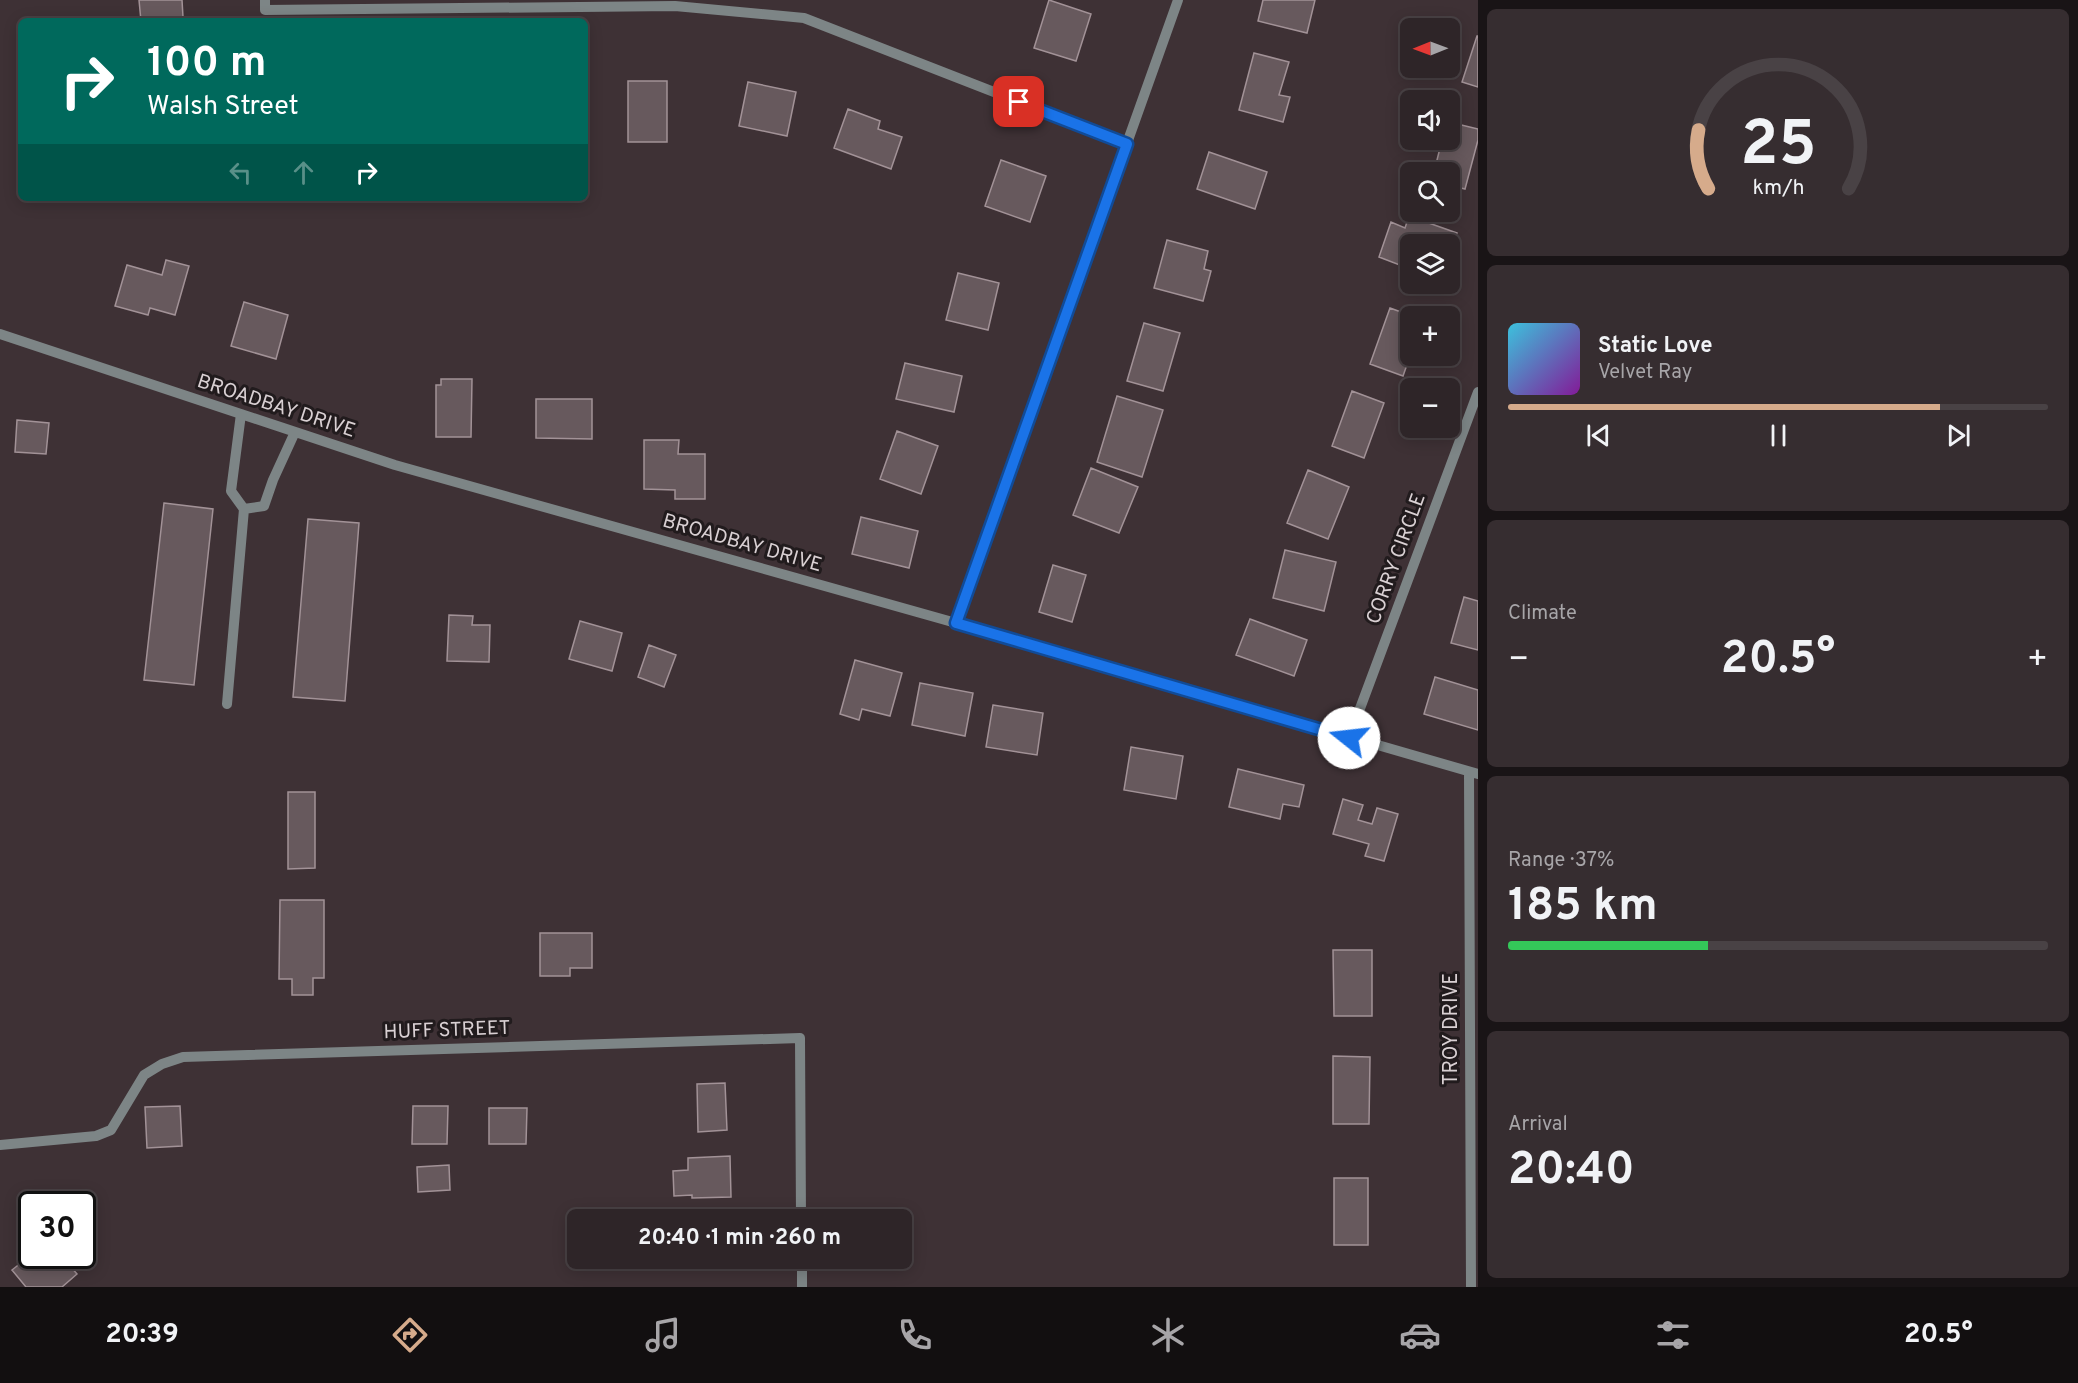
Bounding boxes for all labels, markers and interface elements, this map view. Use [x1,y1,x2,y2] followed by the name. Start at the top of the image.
[1400,18,1460,78] north arrow
[1400,18,1460,438] map controls
[147,38,266,91] text: 100 m
[48,42,126,120] icon: right
[993,76,1044,127] pin
[1002,85,1035,118] icon: arrive
[147,90,299,124] text: Walsh Street
[1400,90,1460,150] button: sound
[1740,108,1816,187] text: 25
[224,156,257,189] icon: left
[287,156,320,189] icon: ahead
[350,156,383,189] icon: right
[1400,162,1460,222] button: search
[1752,176,1804,203] text: km/h
[1400,234,1460,294] button: layers
[1400,306,1460,366] button: +
[1598,333,1712,360] text: Static Love
[1598,360,1692,386] text: Velvet Ray
[194,369,358,445] street label: BROADBAY DRIVE
[1400,378,1460,438] button: −
[1582,419,1615,452] icon: previous
[1762,419,1795,452] icon: pause
[1942,419,1975,452] icon: next
[1361,490,1433,628] street label: CORRY CIRCLE
[659,509,825,579] street label: BROADBAY DRIVE
[1508,601,1577,627] text: Climate
[1721,632,1835,689] text: 20.5°
[1508,640,1529,682] text: −
[2027,640,2048,682] text: +
[1317,706,1381,770] position arrow
[1508,848,1614,874] text: Range · 37%
[1508,879,1658,936] text: 185 km
[1439,973,1465,1085] street label: TROY DRIVE
[383,1016,511,1046] street label: HUFF STREET
[1508,1112,1568,1138] text: Arrival
[1508,1143,1635,1200] text: 20:40
[18,1191,96,1269] speed limit sign: 30
[638,1225,841,1252] text: 20:40 · 1 min · 260 m
[389,1314,431,1356] icon: directions
[642,1314,684,1356] icon: music
[894,1314,936,1356] icon: phone
[1147,1314,1189,1356] icon: climate
[1399,1314,1441,1356] icon: car
[1652,1314,1694,1356] icon: filters
[105,1318,179,1352] text: 20:39
[1904,1318,1973,1352] text: 20.5°

